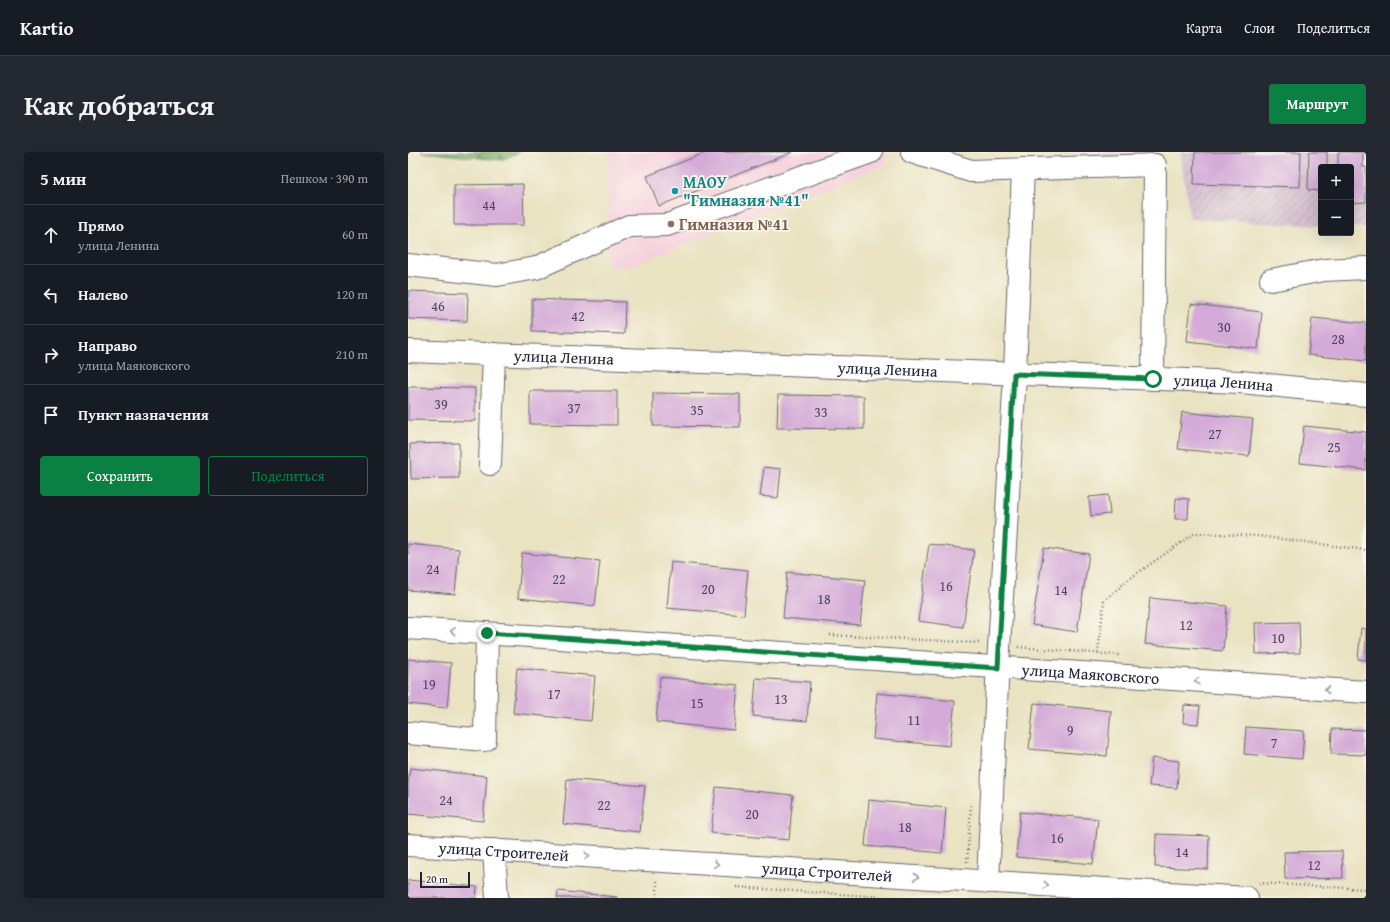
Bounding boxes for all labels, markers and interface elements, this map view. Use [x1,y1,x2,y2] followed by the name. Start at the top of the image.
[20,14,74,42] text: Kartio
[1186,18,1222,38] text: Карта
[1244,18,1275,38] text: Слои
[1297,18,1370,38] text: Поделиться
[24,84,214,125] text: Как добраться
[1269,84,1366,124] button: Маршрут
[1318,164,1354,236] map controls
[1318,164,1354,200] button: +
[40,166,86,191] text: 5 мин
[281,169,368,188] text: Пешком · 390 m
[683,170,809,212] place label: МАОУ "Гимназия №41"
[670,186,680,196] marker: МАОУ "Гимназия №41"
[482,195,496,215] house number: 44
[1318,200,1354,236] button: −
[679,212,789,236] place label: Гимназия №41
[78,215,124,236] text: Прямо
[666,219,676,229] marker: Гимназия №41
[40,224,62,246] icon: ahead
[342,225,368,244] text: 60 m
[78,236,159,255] text: улица Ленина
[40,284,62,306] icon: left
[78,284,128,305] text: Налево
[336,285,368,304] text: 120 m
[431,296,445,316] house number: 46
[571,306,585,326] house number: 42
[1217,317,1231,337] house number: 30
[1331,329,1345,349] house number: 28
[78,335,137,356] text: Направо
[512,343,615,371] street label: улица Ленина
[40,344,62,366] icon: right
[336,345,368,364] text: 210 m
[836,355,939,383] street label: улица Ленина
[78,356,190,375] text: улица Маяковского
[1172,367,1275,397] street label: улица Ленина
[1144,370,1162,388] route start
[434,394,448,414] house number: 39
[567,398,581,418] house number: 37
[690,400,704,420] house number: 35
[814,402,828,422] house number: 33
[40,404,62,426] icon: arrive
[78,404,209,425] text: Пункт назначения
[1208,424,1222,444] house number: 27
[1327,437,1341,457] house number: 25
[40,456,200,496] button: Сохранить
[208,456,368,496] button: Поделиться
[426,559,440,579] house number: 24
[552,569,566,589] house number: 22
[939,576,953,596] house number: 16
[701,579,715,599] house number: 20
[1054,580,1068,600] house number: 14
[817,589,831,609] house number: 18
[1179,615,1193,635] house number: 12
[478,624,496,642] route end
[450,626,456,635] one-way arrow
[1271,628,1285,648] house number: 10
[1020,657,1160,690] street label: улица Маяковского
[422,674,436,694] house number: 19
[1194,676,1200,685] one-way arrow
[547,684,561,704] house number: 17
[1324,685,1330,694] one-way arrow
[774,689,788,709] house number: 13
[690,693,704,713] house number: 15
[907,710,921,730] house number: 11
[1067,720,1074,740] house number: 9
[1271,733,1278,753] house number: 7
[439,790,453,810] house number: 24
[597,795,611,815] house number: 22
[745,804,759,824] house number: 20
[898,817,912,837] house number: 18
[1050,828,1064,848] house number: 16
[437,835,570,867] street label: улица Строителей
[1175,842,1189,862] house number: 14
[584,852,590,860] one-way arrow
[760,855,894,888] street label: улица Строителей
[1307,855,1321,875] house number: 12
[713,860,719,869] one-way arrow
[420,870,470,889] scale bar
[426,871,448,887] text: 20 m
[913,872,919,881] one-way arrow
[1043,881,1049,890] one-way arrow

